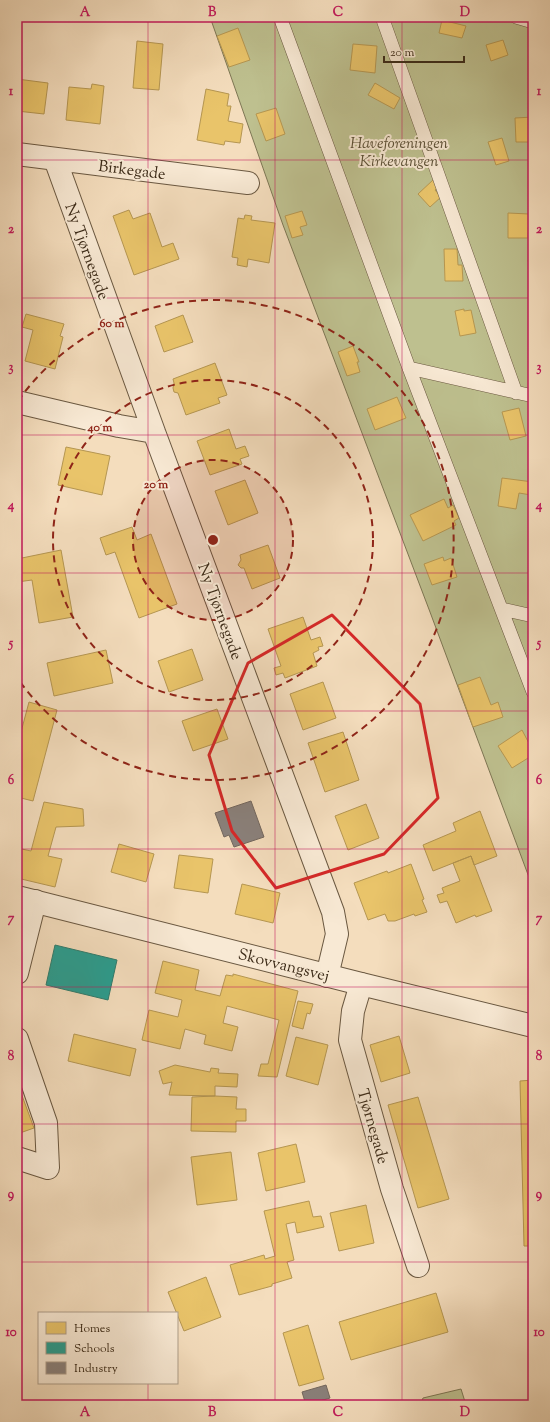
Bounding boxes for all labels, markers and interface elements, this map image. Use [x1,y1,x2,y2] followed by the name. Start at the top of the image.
[80,4,91,22] text: A
[208,4,217,22] text: B
[333,4,343,22] text: C
[460,4,470,22] text: D
[384,38,464,64] scale bar
[390,44,415,62] text: 20 m
[9,83,14,101] text: 1
[537,83,542,101] text: 1
[350,133,449,174] park label: Haveforeningen Kirkevangen
[97,156,167,187] street label: Birkegade
[57,200,114,303] street label: Ny Tjørnegade
[8,221,15,239] text: 2
[536,221,543,239] text: 2
[100,315,124,333] text: 60 m
[8,359,14,377] text: 3
[536,359,542,377] text: 3
[87,419,112,437] text: 40 m
[144,476,168,494] text: 20 m
[7,497,15,515] text: 4
[535,497,543,515] text: 4
[206,533,220,547] centre of rings
[190,560,247,663] street label: Ny Tjørnegade
[8,635,14,653] text: 5
[536,635,542,653] text: 5
[8,772,15,790] text: 6
[536,772,543,790] text: 6
[8,910,15,928] text: 7
[536,910,543,928] text: 7
[235,944,332,989] street label: Skovvangsvej
[8,1048,15,1066] text: 8
[536,1048,543,1066] text: 8
[350,1086,393,1167] street label: Tjørnegade
[8,1186,15,1204] text: 9
[536,1186,543,1204] text: 9
[38,1312,178,1384] legend
[74,1320,110,1338] text: Homes
[5,1324,17,1342] text: 10
[533,1324,545,1342] text: 10
[74,1340,115,1358] text: Schools
[74,1360,118,1378] text: Industry
[80,1404,91,1422] text: A
[208,1404,217,1422] text: B
[333,1404,343,1422] text: C
[460,1404,470,1422] text: D

